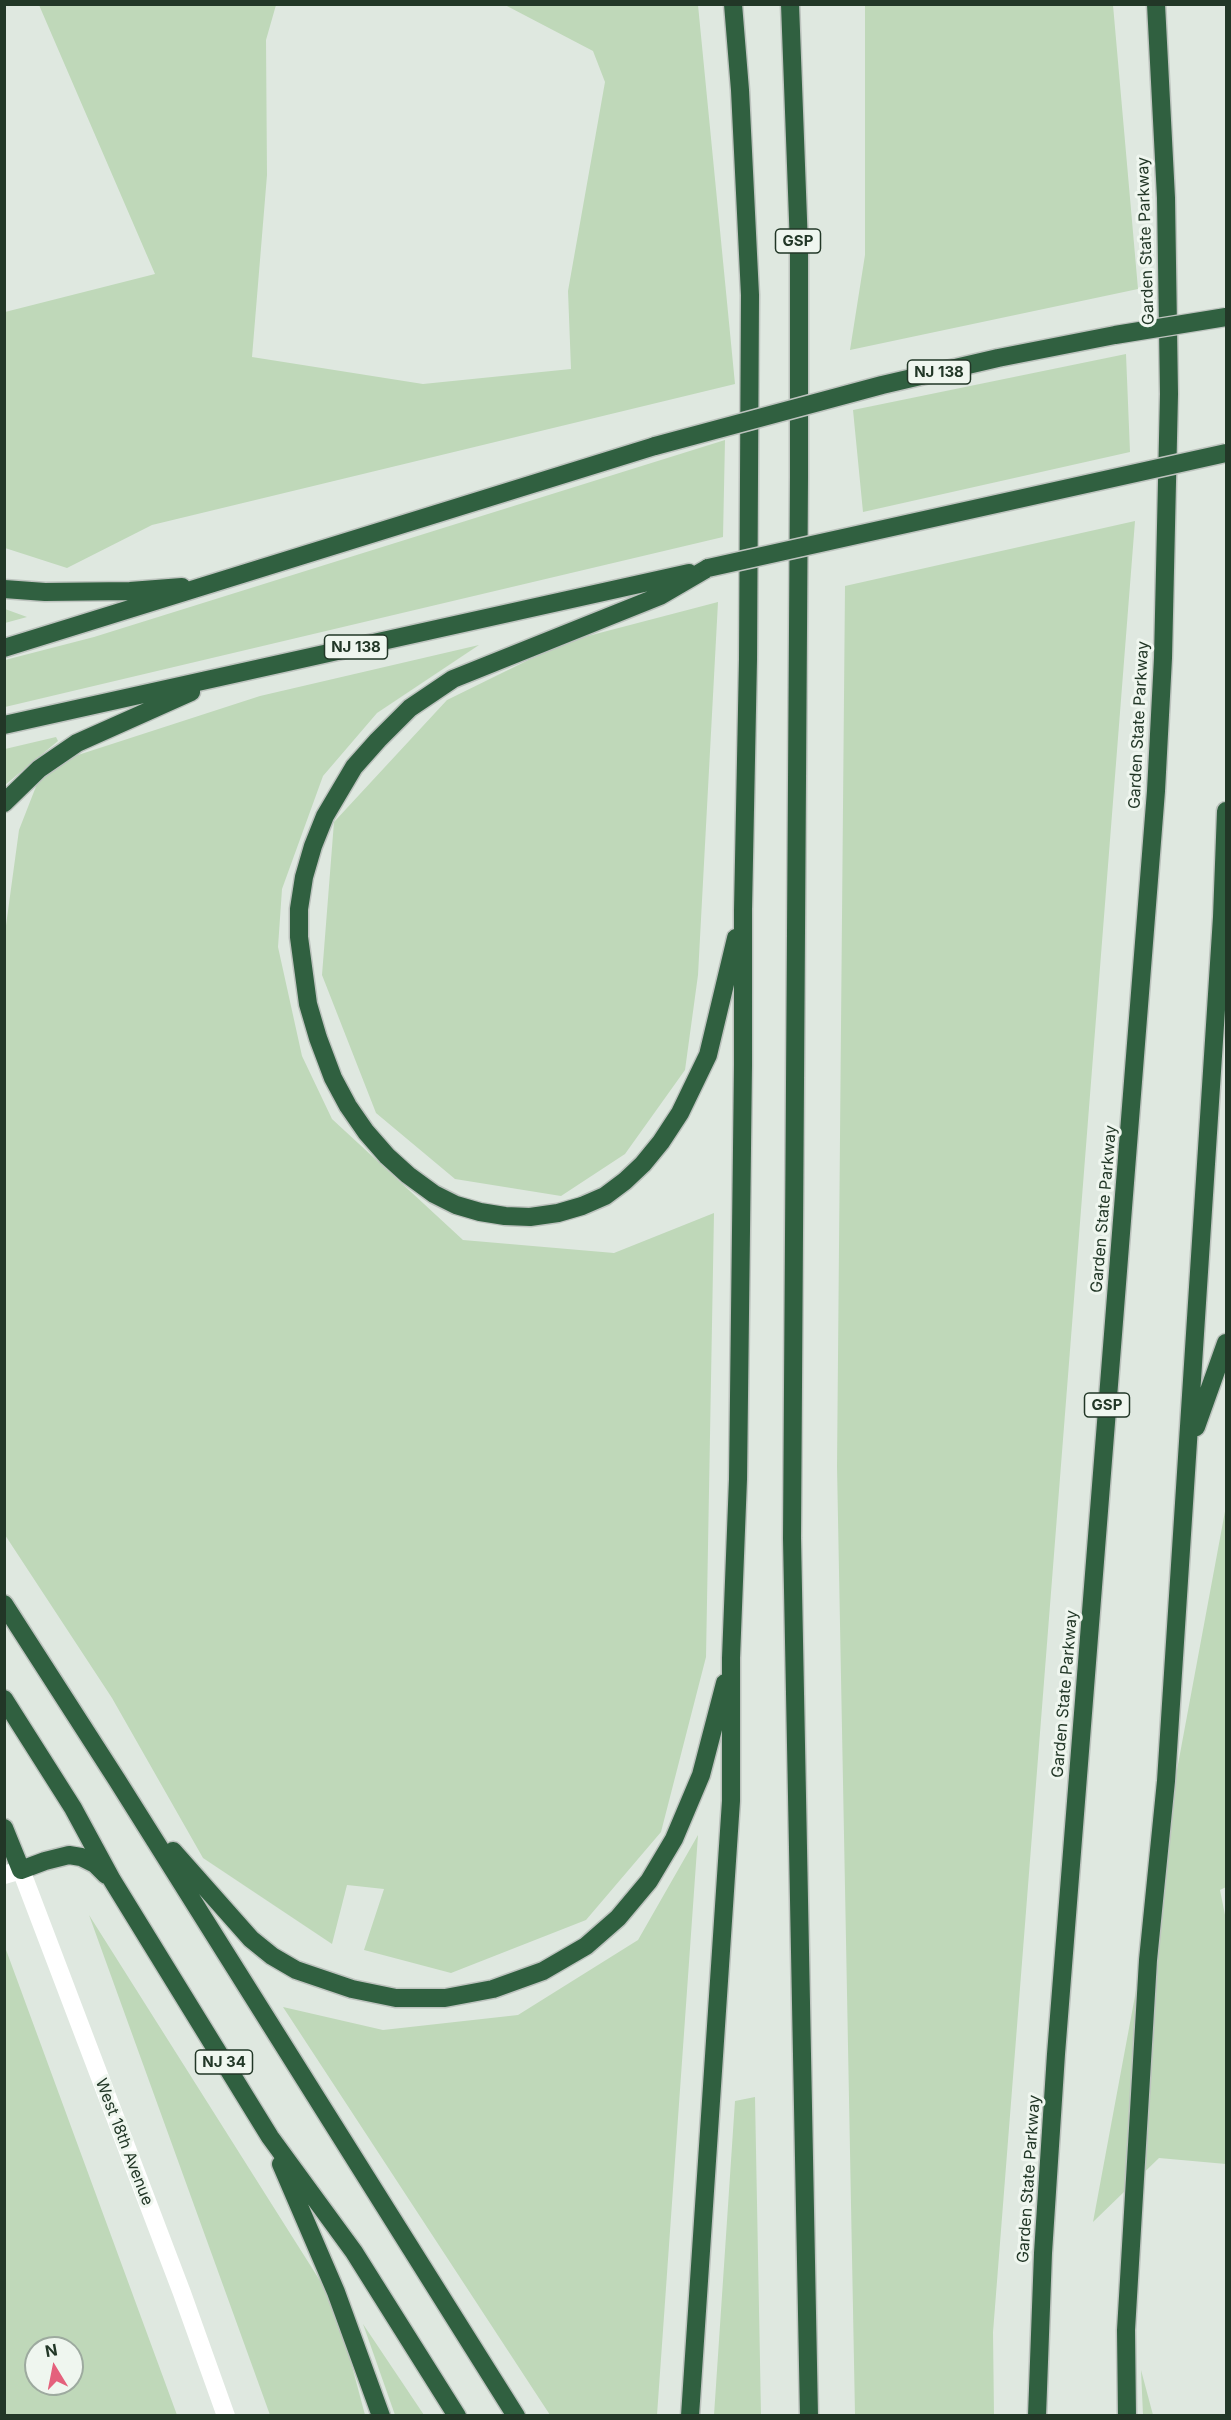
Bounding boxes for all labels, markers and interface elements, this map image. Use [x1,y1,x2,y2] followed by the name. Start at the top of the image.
[1133,157,1159,325] street label: Garden State Parkway
[776,229,820,253] road number: GSP
[908,360,970,384] road number: NJ 138
[324,635,388,659] road number: NJ 138
[1125,640,1153,810] street label: Garden State Parkway
[1087,1124,1121,1294] street label: Garden State Parkway
[1084,1393,1130,1417] road number: GSP
[1048,1609,1082,1779] street label: Garden State Parkway
[196,2050,252,2074] road number: NJ 34
[91,2076,157,2208] street label: West 18th Avenue
[1014,2094,1044,2264] street label: Garden State Parkway
[24,2336,84,2396] north arrow
[43,2339,59,2361] text: N

